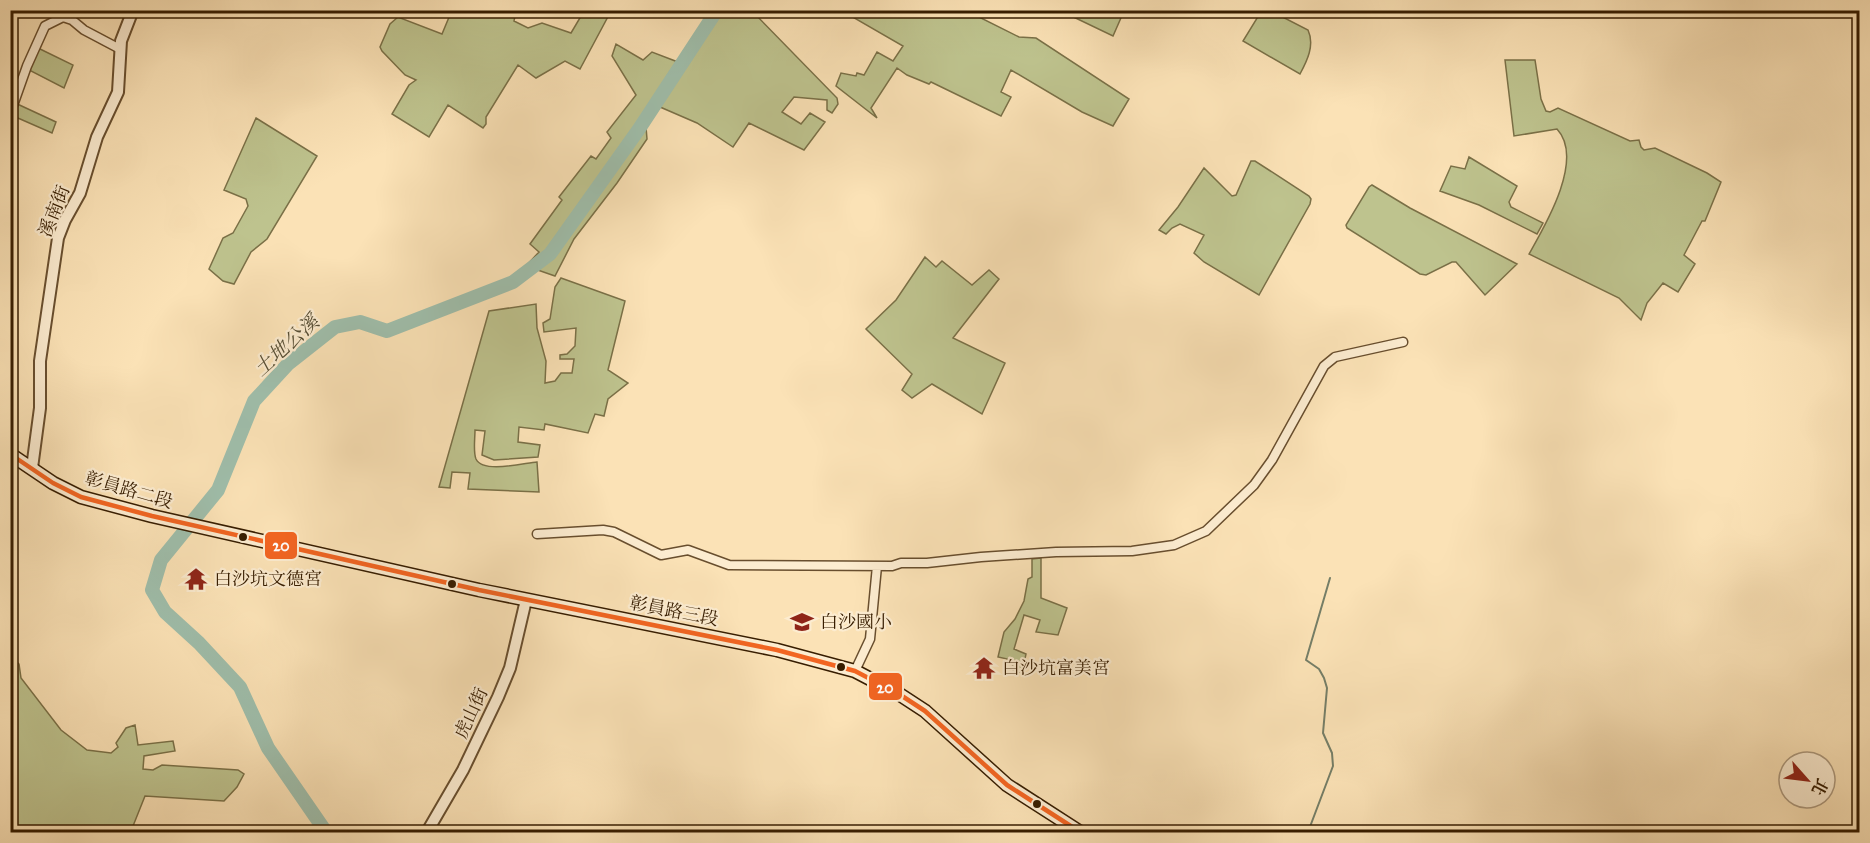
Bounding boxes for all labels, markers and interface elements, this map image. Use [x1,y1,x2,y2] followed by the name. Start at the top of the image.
[34,182,74,240] street label: 溪南街
[248,308,325,381] water label: 土地公溪
[83,467,175,513] street label: 彰員路二段
[237,531,249,543] unlabelled marker
[264,531,298,560] line badge: 20
[272,536,290,555] text: 20
[183,566,209,592] temple icon: 白沙坑文德宮
[214,568,322,590] place label: 白沙坑文德宮
[446,578,458,590] unlabelled marker
[628,592,720,630] street label: 彰員路三段
[789,609,815,635] school or university icon: 白沙國小
[820,611,892,633] place label: 白沙國小
[971,655,997,681] temple icon: 白沙坑富美宮
[1002,657,1110,679] place label: 白沙坑富美宮
[835,661,847,673] unlabelled marker
[868,672,903,701] line badge: 20
[876,678,894,697] text: 20
[450,684,492,742] street label: 虎山街
[1777,750,1837,810] north arrow
[1808,775,1832,798] text: 北
[1031,798,1043,810] unlabelled marker

